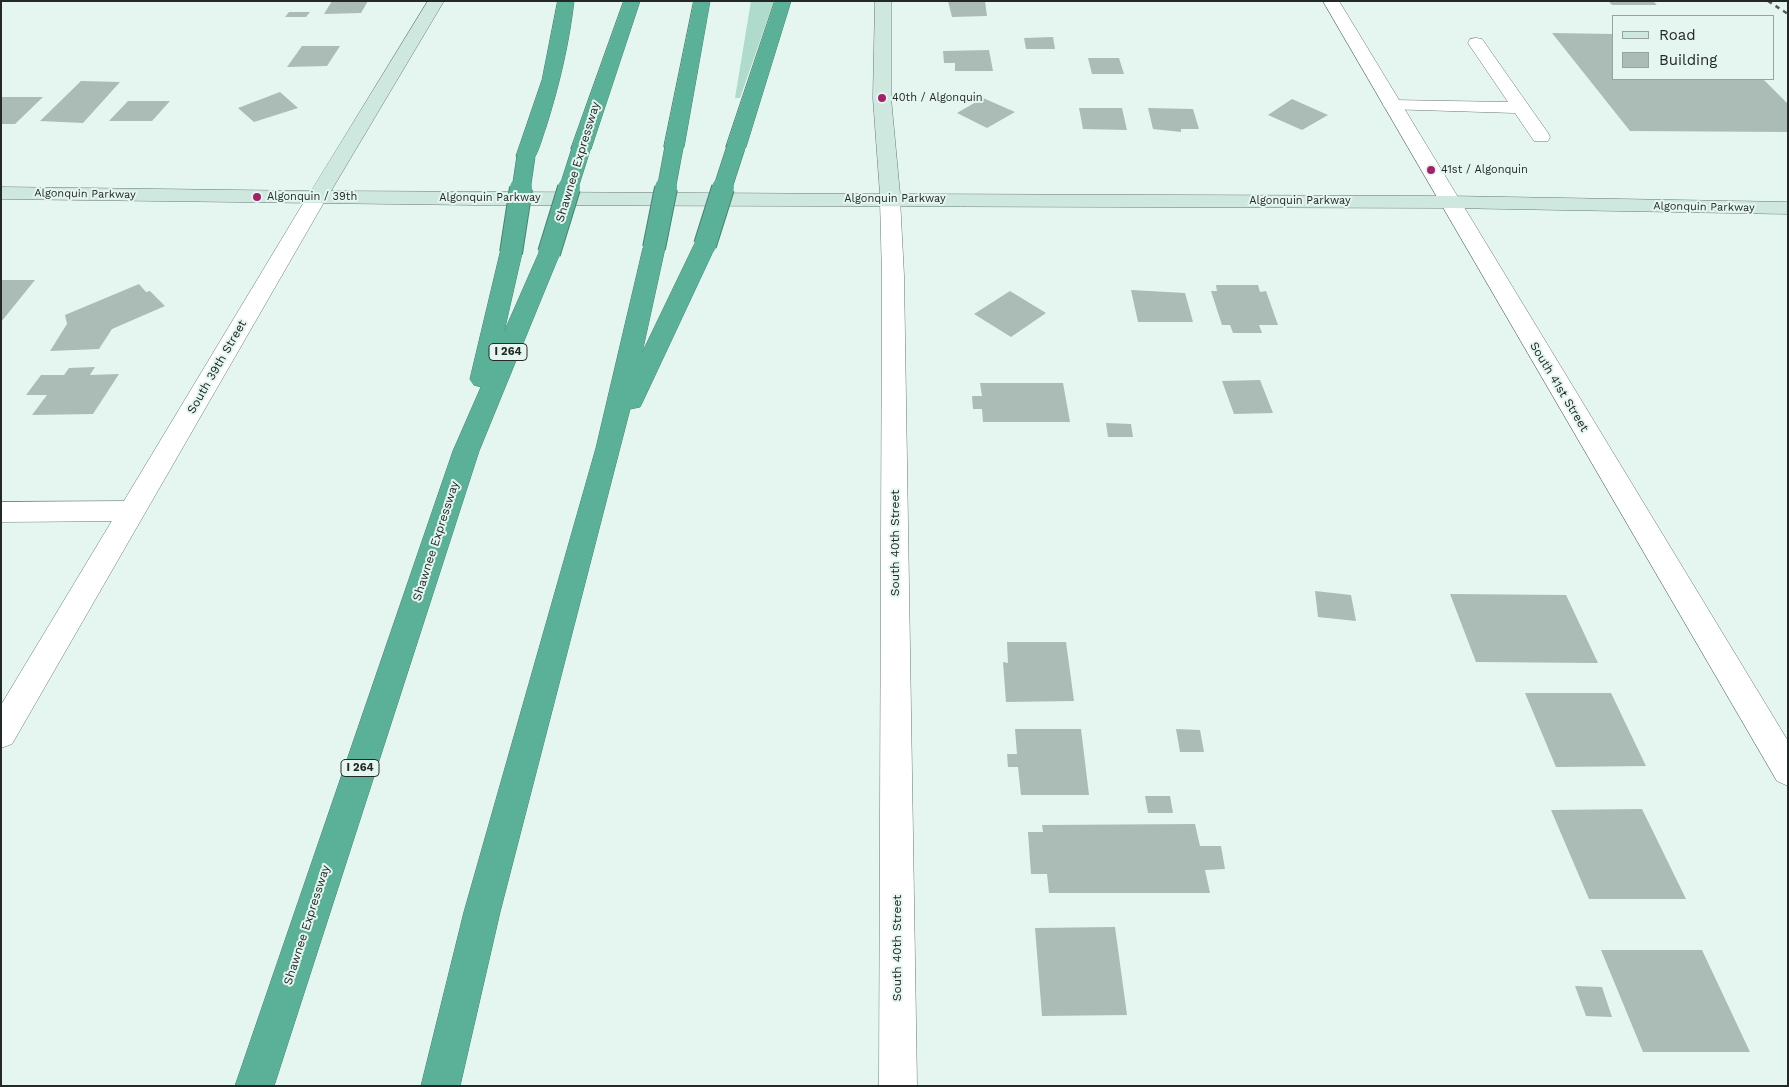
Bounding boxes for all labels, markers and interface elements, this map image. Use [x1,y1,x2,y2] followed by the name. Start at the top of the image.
[1612,15,1774,80] legend
[1659,26,1696,44] text: Road
[1659,51,1717,69] text: Building
[892,91,983,105] place label: 40th / Algonquin
[876,92,888,104] marker: 40th / Algonquin
[553,100,603,224] street label: Shawnee Expressway
[1441,163,1528,177] place label: 41st / Algonquin
[1425,164,1437,176] marker: 41st / Algonquin
[34,187,136,201] street label: Algonquin Parkway
[267,190,357,204] place label: Algonquin / 39th
[251,191,263,203] marker: Algonquin / 39th
[439,191,541,205] street label: Algonquin Parkway
[844,192,946,206] street label: Algonquin Parkway
[1249,194,1351,208] street label: Algonquin Parkway
[1653,200,1755,214] street label: Algonquin Parkway
[184,318,250,416] street label: South 39th Street
[1527,339,1591,435] street label: South 41st Street
[489,344,527,361] road number: I 264
[410,479,462,603] street label: Shawnee Expressway
[888,490,902,596] street label: South 40th Street
[341,760,379,776] road number: I 264
[281,863,333,987] street label: Shawnee Expressway
[890,895,904,1001] street label: South 40th Street

